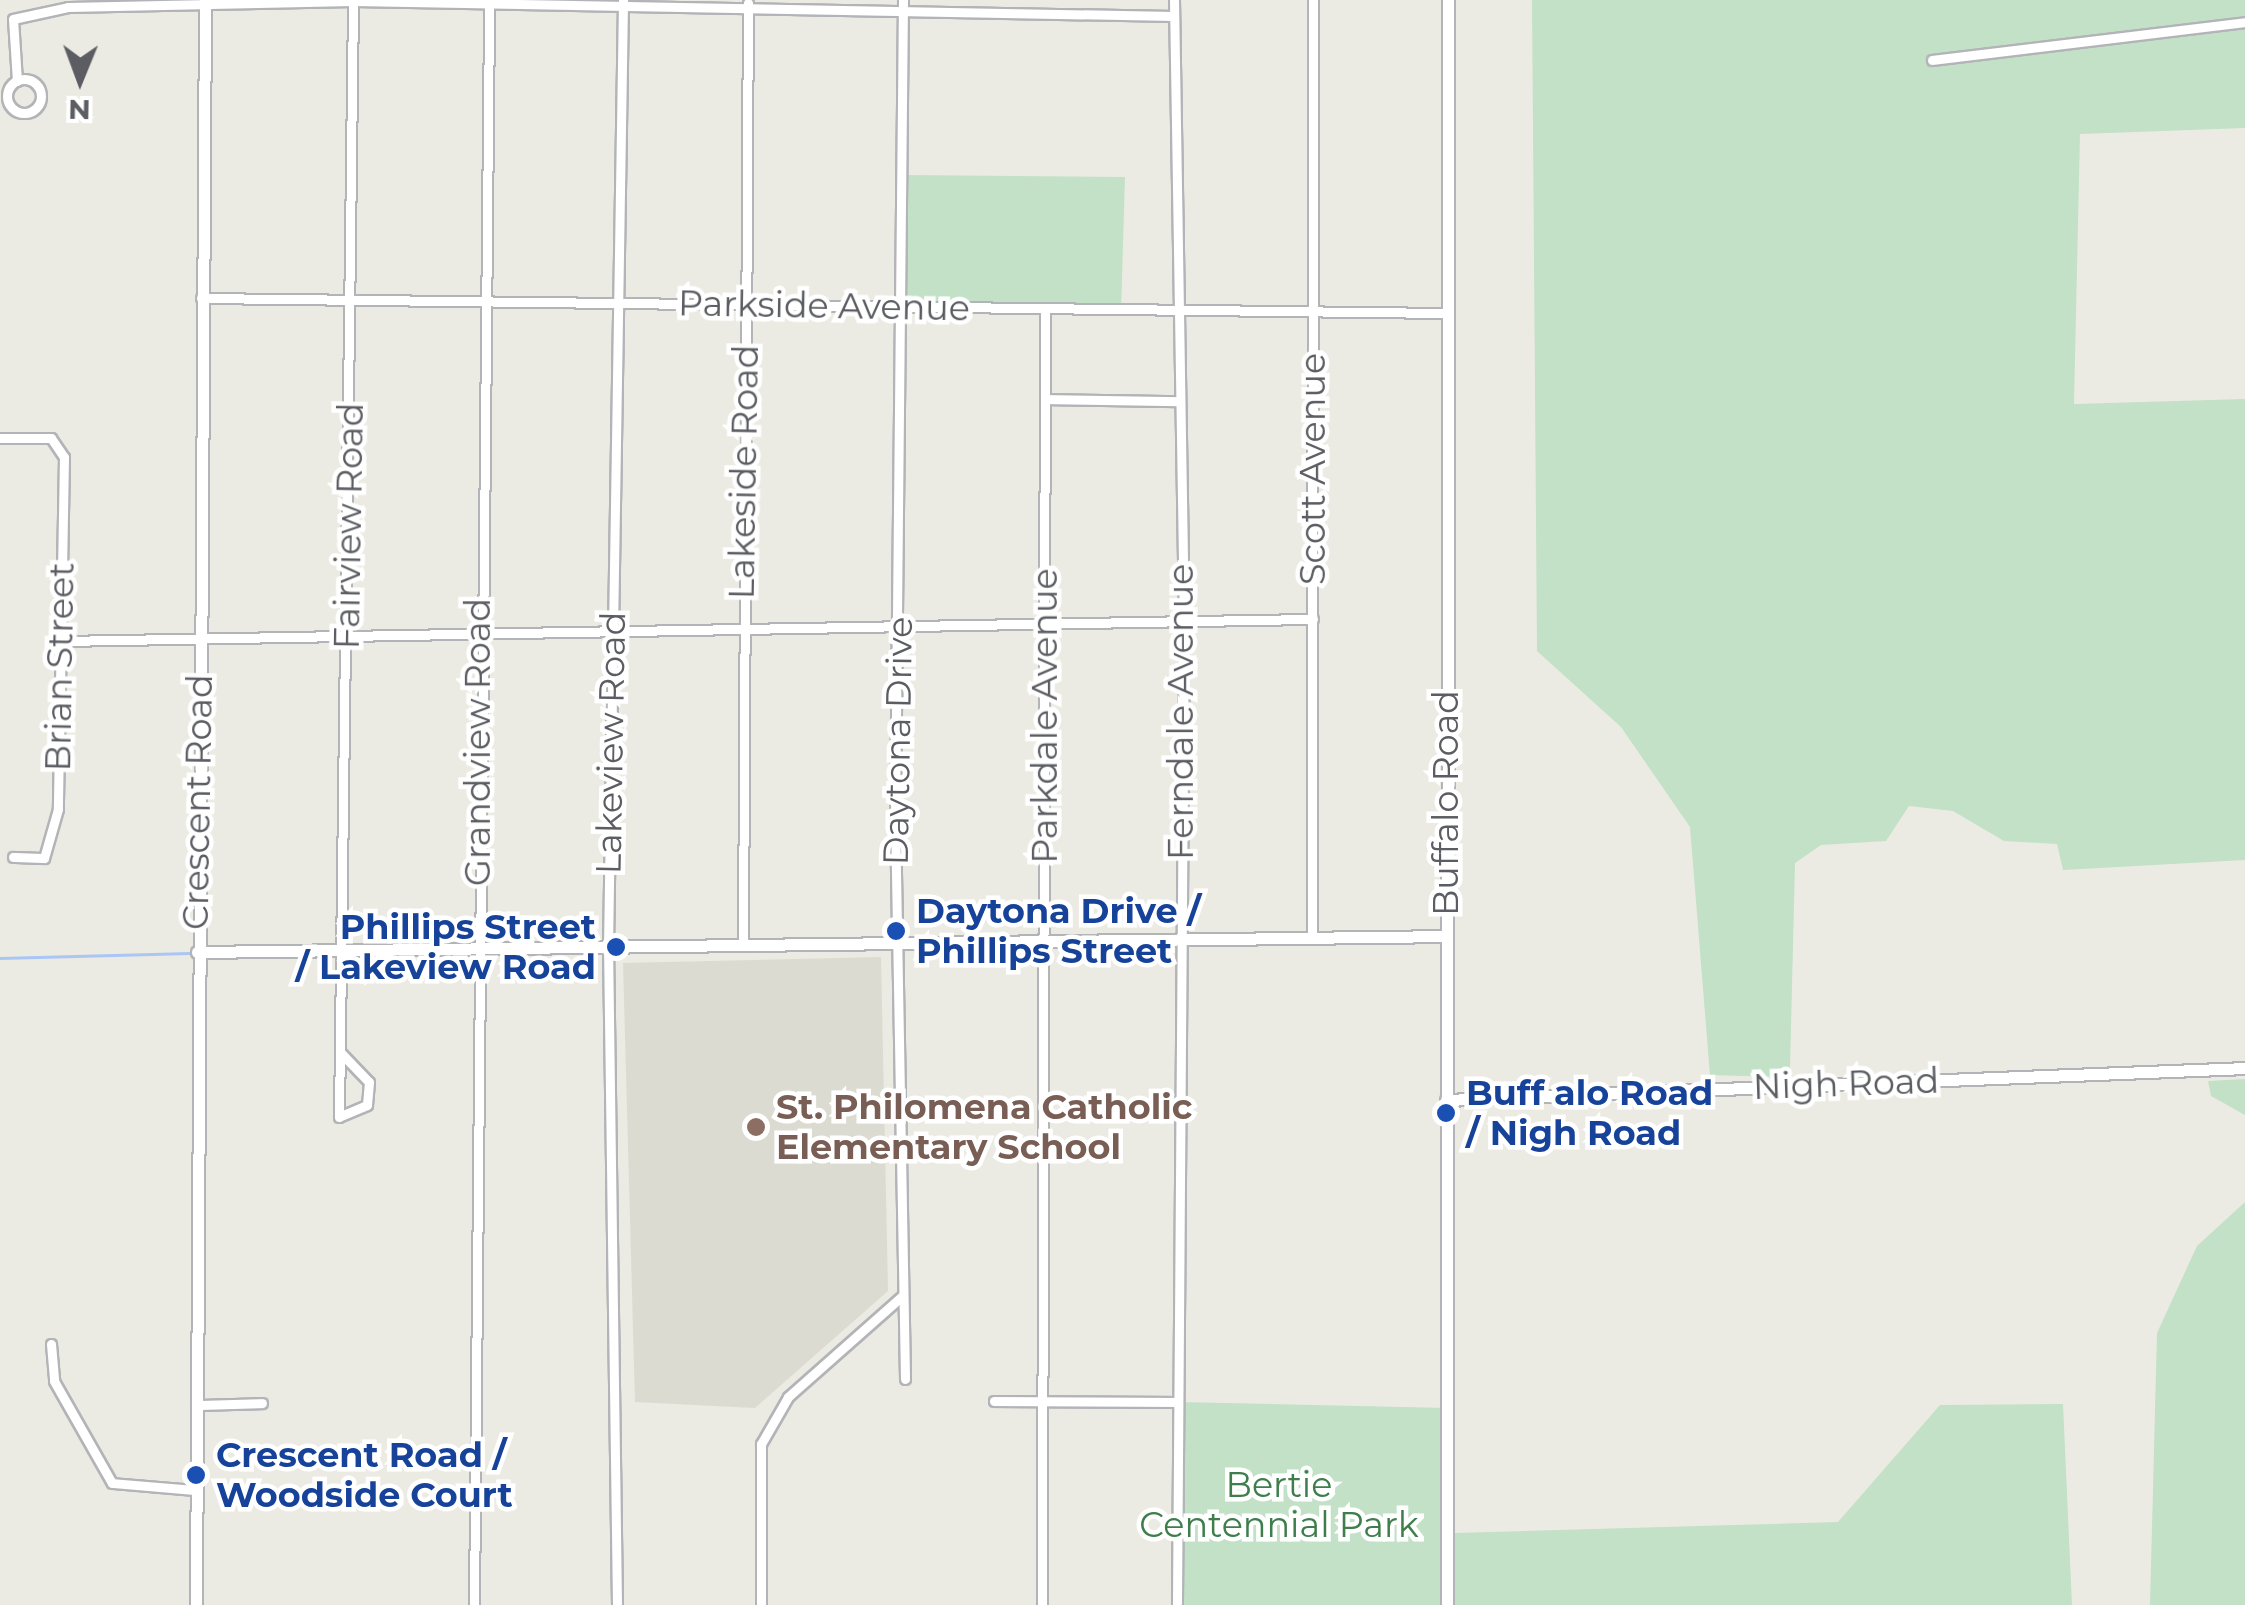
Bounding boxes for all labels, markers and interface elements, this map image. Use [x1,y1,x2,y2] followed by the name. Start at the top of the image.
[30,30,130,130] north arrow
[68,93,91,127] text: N
[678,282,970,330] street label: Parkside Avenue
[721,344,767,600] street label: Lakeside Road
[1292,353,1334,585] street label: Scott Avenue
[326,402,372,650] street label: Fairview Road
[37,562,83,772] street label: Brian Street
[1160,564,1202,860] street label: Ferndale Avenue
[1024,568,1066,864] street label: Parkdale Avenue
[457,598,499,886] street label: Grandview Road
[588,611,634,875] street label: Lakeview Road
[875,616,921,866] street label: Daytona Drive
[175,674,221,930] street label: Crescent Road
[1425,690,1467,916] street label: Buffalo Road
[916,890,1201,972] place label: Daytona Drive / Phillips Street
[295,906,596,988] place label: Phillips Street / Lakeview Road
[885,920,907,942] marker: Daytona Drive / Phillips Street
[605,936,627,958] marker: Phillips Street / Lakeview Road
[1752,1060,1940,1108] street label: Nigh Road
[1466,1072,1713,1154] place label: Buff alo Road / Nigh Road
[776,1086,1192,1168] place label: St. Philomena Catholic Elementary School
[1435,1102,1457,1124] marker: Buff alo Road / Nigh Road
[745,1116,767,1138] marker: St. Philomena Catholic Elementary School
[216,1434,513,1516] place label: Crescent Road / Woodside Court
[185,1464,207,1486] marker: Crescent Road / Woodside Court
[1139,1464,1419,1546] park label: Bertie Centennial Park

